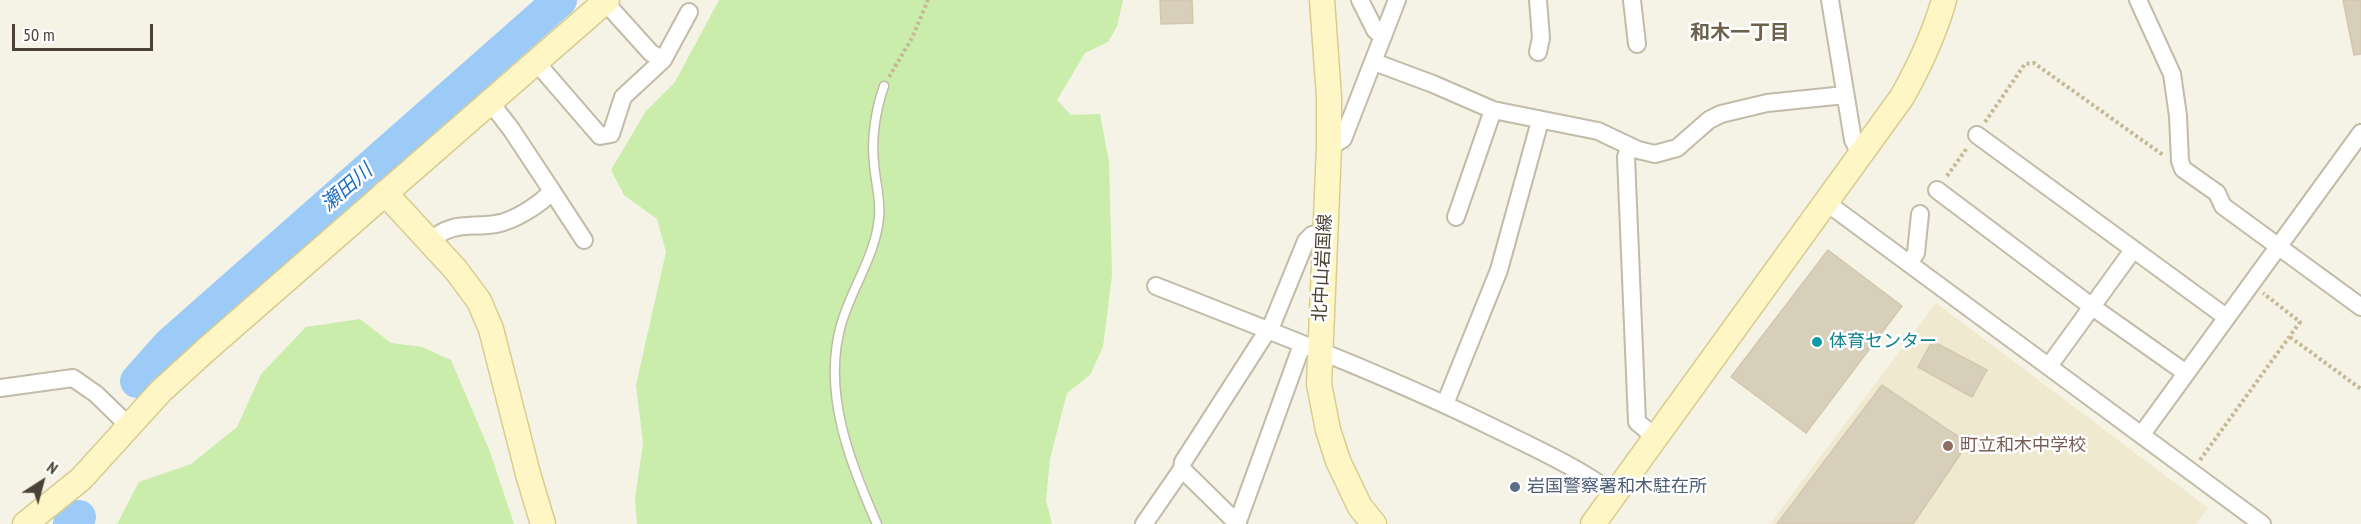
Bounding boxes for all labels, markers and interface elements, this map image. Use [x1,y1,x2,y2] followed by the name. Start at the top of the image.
[15,12,156,50] scale bar
[1690,21,1790,45] district label: 和木一丁目
[23,23,55,46] text: 50 m
[316,159,378,217] water label: 瀬田川
[1309,214,1337,322] street label: 北中山岩国線
[1829,331,1937,353] place label: 体育センター
[1810,335,1824,349] marker: 体育センター
[1960,435,2086,457] place label: 町立和木中学校
[1941,439,1955,453] marker: 町立和木中学校
[12,452,72,512] north arrow
[43,457,62,478] text: N
[1527,476,1707,498] place label: 岩国警察署和木駐在所
[1508,480,1522,494] marker: 岩国警察署和木駐在所

